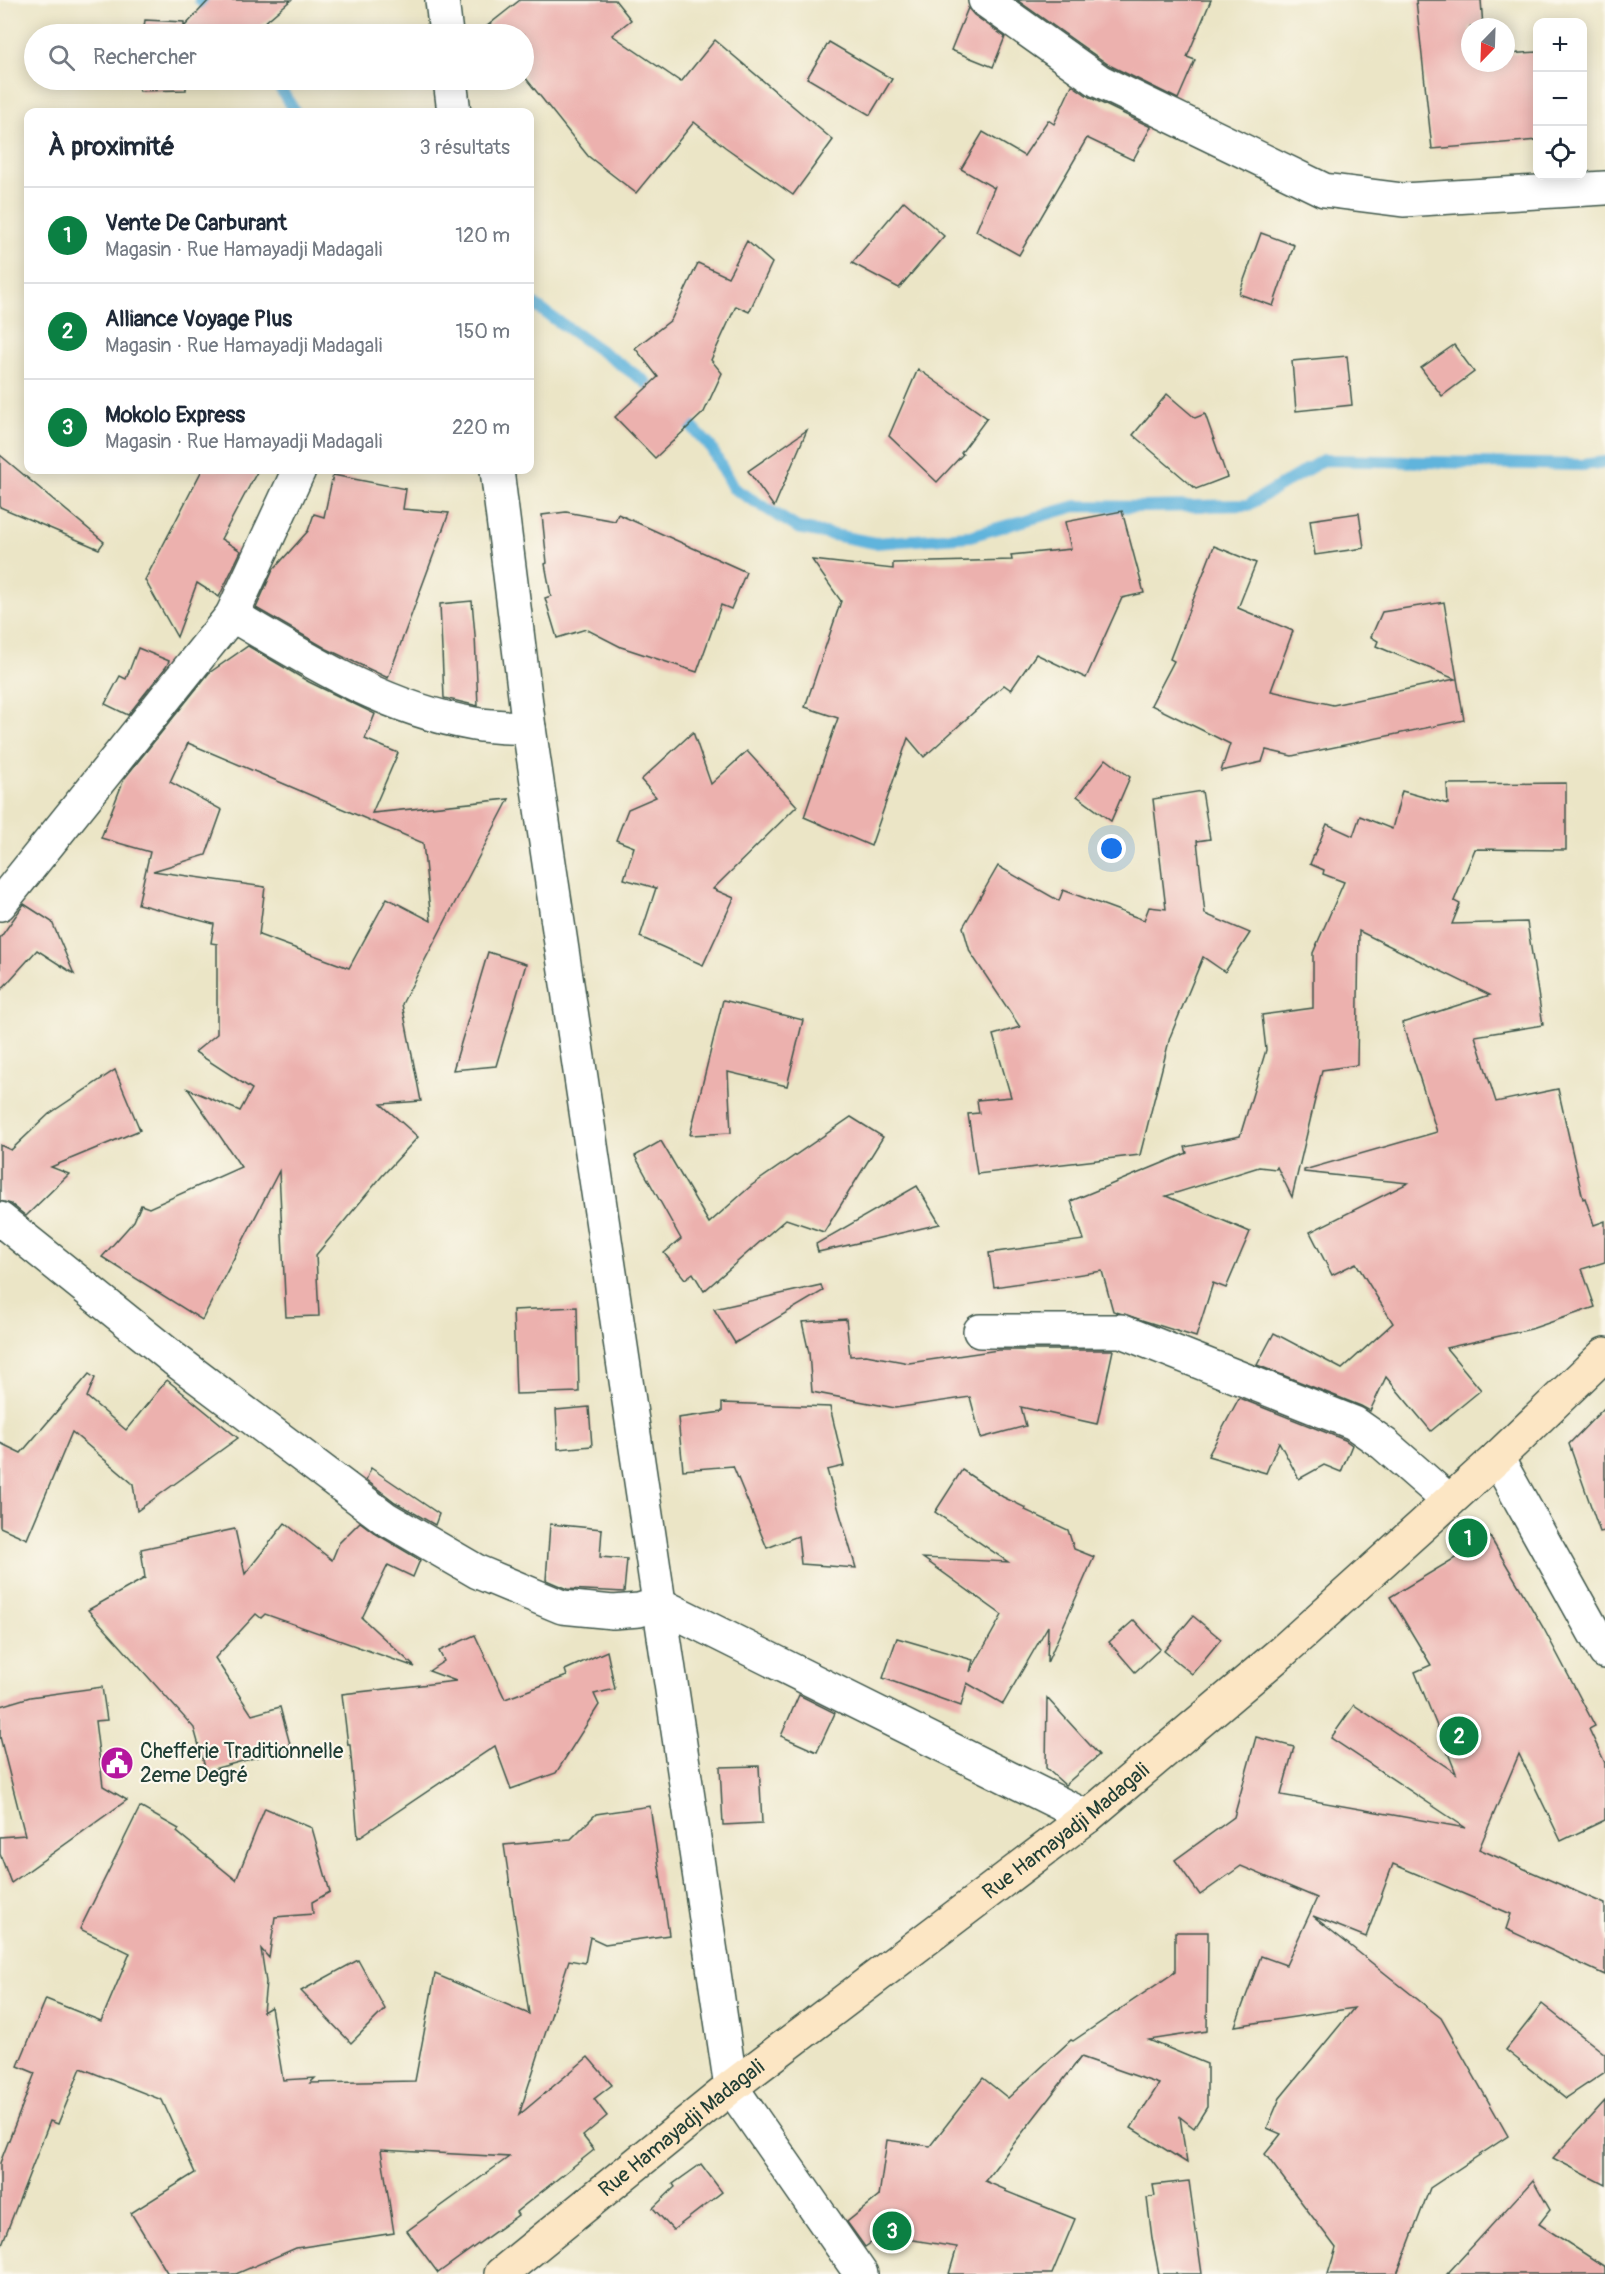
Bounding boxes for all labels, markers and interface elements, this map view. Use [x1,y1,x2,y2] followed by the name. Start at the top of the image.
[1461,18,1515,72] north arrow
[1533,18,1587,180] map controls
[1533,18,1587,72] button: +
[24,24,534,90] search box
[45,41,78,74] icon: search
[93,43,197,71] text: Rechercher
[1533,72,1587,126] button: −
[1533,126,1587,180] button: locate
[48,131,175,163] text: À proximité
[420,135,510,160] text: 3 résultats
[105,209,287,237] text: Vente De Carburant
[64,223,71,248] text: 1
[455,223,510,248] text: 120 m
[105,237,382,262] text: Magasin · Rue Hamayadji Madagali
[105,305,292,333] text: Alliance Voyage Plus
[62,319,73,344] text: 2
[456,319,510,344] text: 150 m
[105,333,382,358] text: Magasin · Rue Hamayadji Madagali
[105,401,245,429] text: Mokolo Express
[62,415,73,440] text: 3
[452,415,510,440] text: 220 m
[105,429,382,454] text: Magasin · Rue Hamayadji Madagali
[1097,834,1126,863] your location
[1448,1516,1488,1560] pin: 1
[1440,1714,1478,1758] pin: 2
[140,1738,344,1789] place label: Chefferie Traditionnelle 2eme Degré
[99,1745,135,1781] public building icon: Chefferie Traditionnelle 2eme Degré
[977,1757,1155,1905] street label: Rue Hamayadji Madagali
[593,2053,770,2203] street label: Rue Hamayadji Madagali
[872,2208,912,2254] pin: 3

